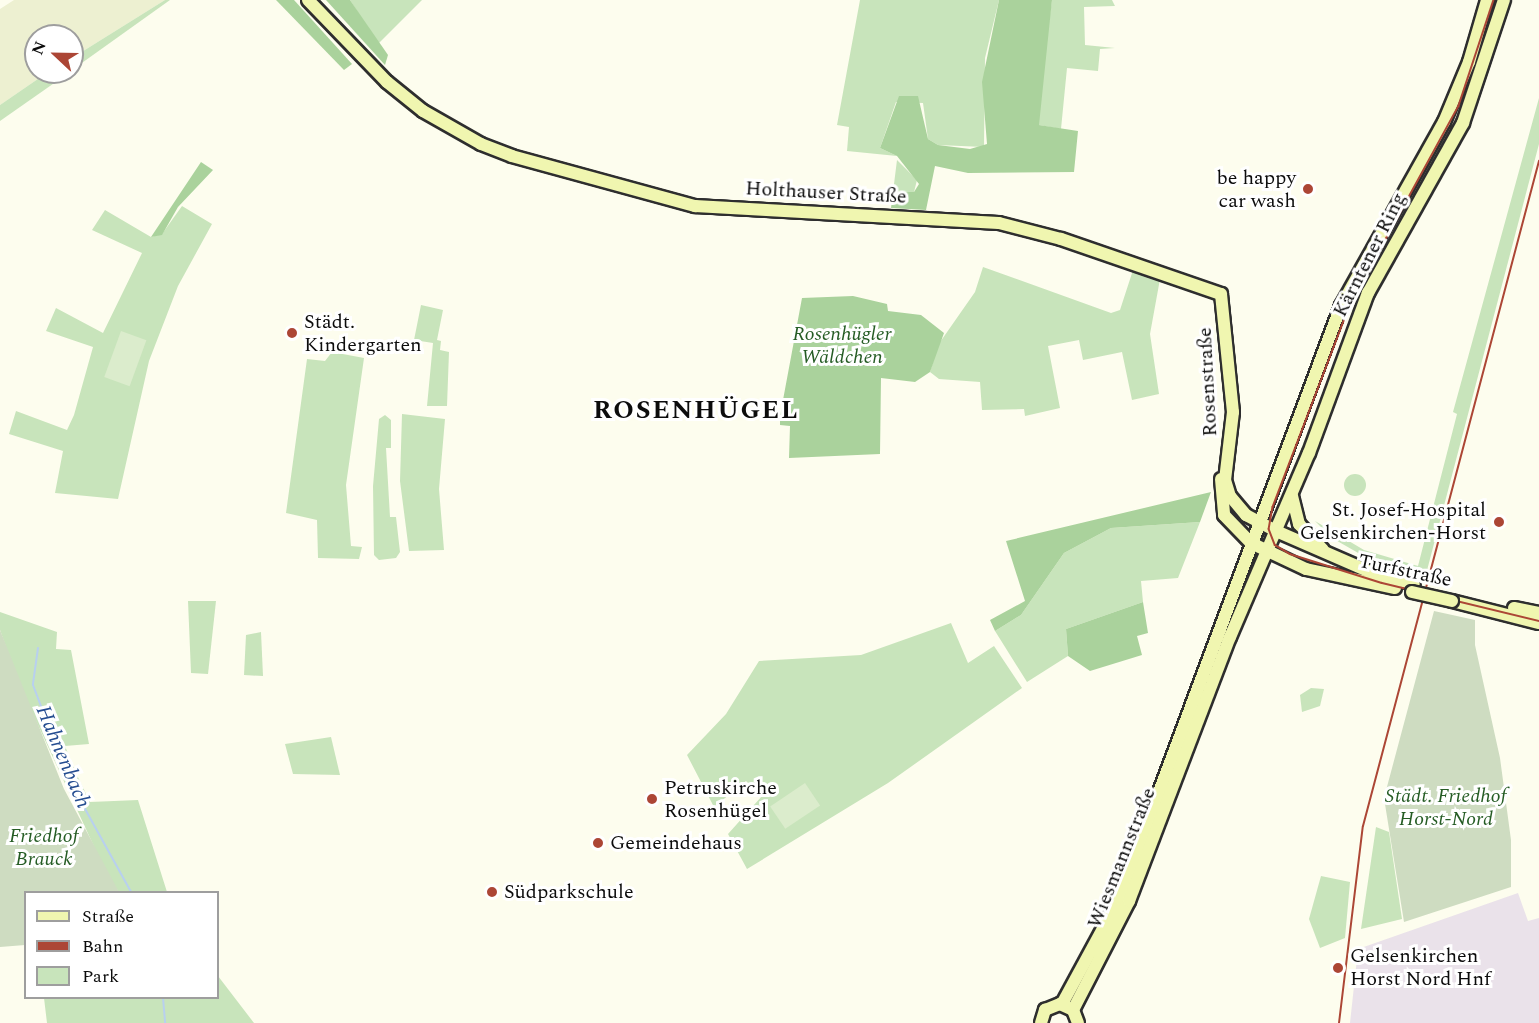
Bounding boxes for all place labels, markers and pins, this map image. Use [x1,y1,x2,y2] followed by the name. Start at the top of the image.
[1216,166,1296,213] place label: be happy car wash
[1301,182,1315,196] marker: be happy car wash
[304,310,422,357] place label: Städt. Kindergarten
[285,326,299,340] marker: Städt. Kindergarten
[1300,498,1486,545] place label: St. Josef-Hospital Gelsenkirchen-Horst
[1490,513,1508,531] marker: St. Josef-Hospital Gelsenkirchen-Horst
[664,776,777,823] place label: Petruskirche Rosenhügel
[645,792,659,806] marker: Petruskirche Rosenhügel
[610,831,742,855] place label: Gemeindehaus
[591,836,605,850] marker: Gemeindehaus
[504,880,634,904] place label: Südparkschule
[485,885,499,899] marker: Südparkschule
[1350,945,1491,992] place label: Gelsenkirchen Horst Nord Hnf
[1331,961,1345,975] marker: Gelsenkirchen Horst Nord Hnf

